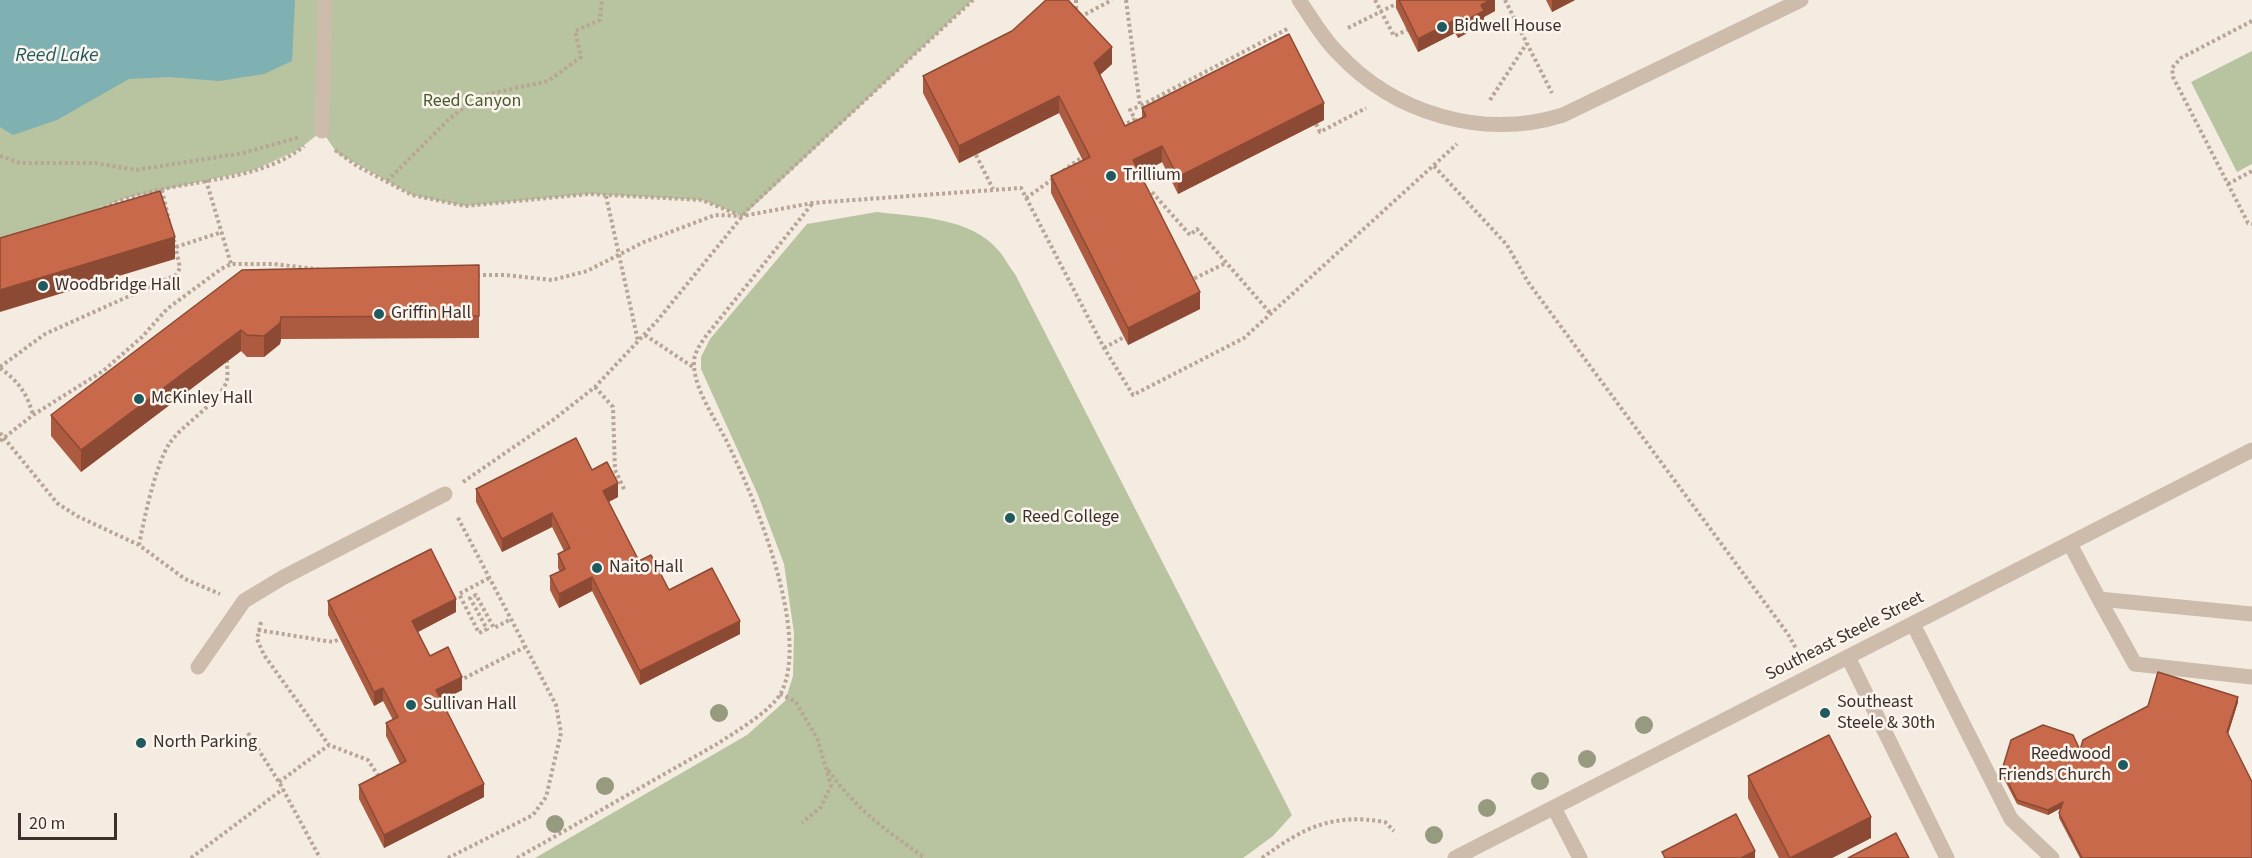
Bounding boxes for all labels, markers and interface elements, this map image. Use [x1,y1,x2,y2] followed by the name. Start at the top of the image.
[1454,16,1561,38] place label: Bidwell House
[1435,20,1449,34] marker: Bidwell House
[15,45,99,69] water label: Reed Lake
[423,91,521,113] park label: Reed Canyon
[1123,165,1181,187] place label: Trillium
[1104,169,1118,183] marker: Trillium
[55,275,181,297] place label: Woodbridge Hall
[36,279,50,293] marker: Woodbridge Hall
[391,303,471,325] place label: Griffin Hall
[372,307,386,321] marker: Griffin Hall
[151,388,253,410] place label: McKinley Hall
[132,392,146,406] marker: McKinley Hall
[1022,507,1119,529] place label: Reed College
[1003,511,1017,525] marker: Reed College
[609,557,683,579] place label: Naito Hall
[590,561,604,575] marker: Naito Hall
[1762,588,1928,686] street label: Southeast Steele Street
[1837,692,1935,734] place label: Southeast Steele & 30th
[423,694,517,716] place label: Sullivan Hall
[404,698,418,712] marker: Sullivan Hall
[1818,706,1832,720] marker: Southeast Steele & 30th
[153,732,257,754] place label: North Parking
[134,736,148,750] marker: North Parking
[1998,744,2111,786] place label: Reedwood Friends Church
[2116,758,2130,772] marker: Reedwood Friends Church
[21,801,120,839] scale bar
[29,811,65,836] text: 20 m

